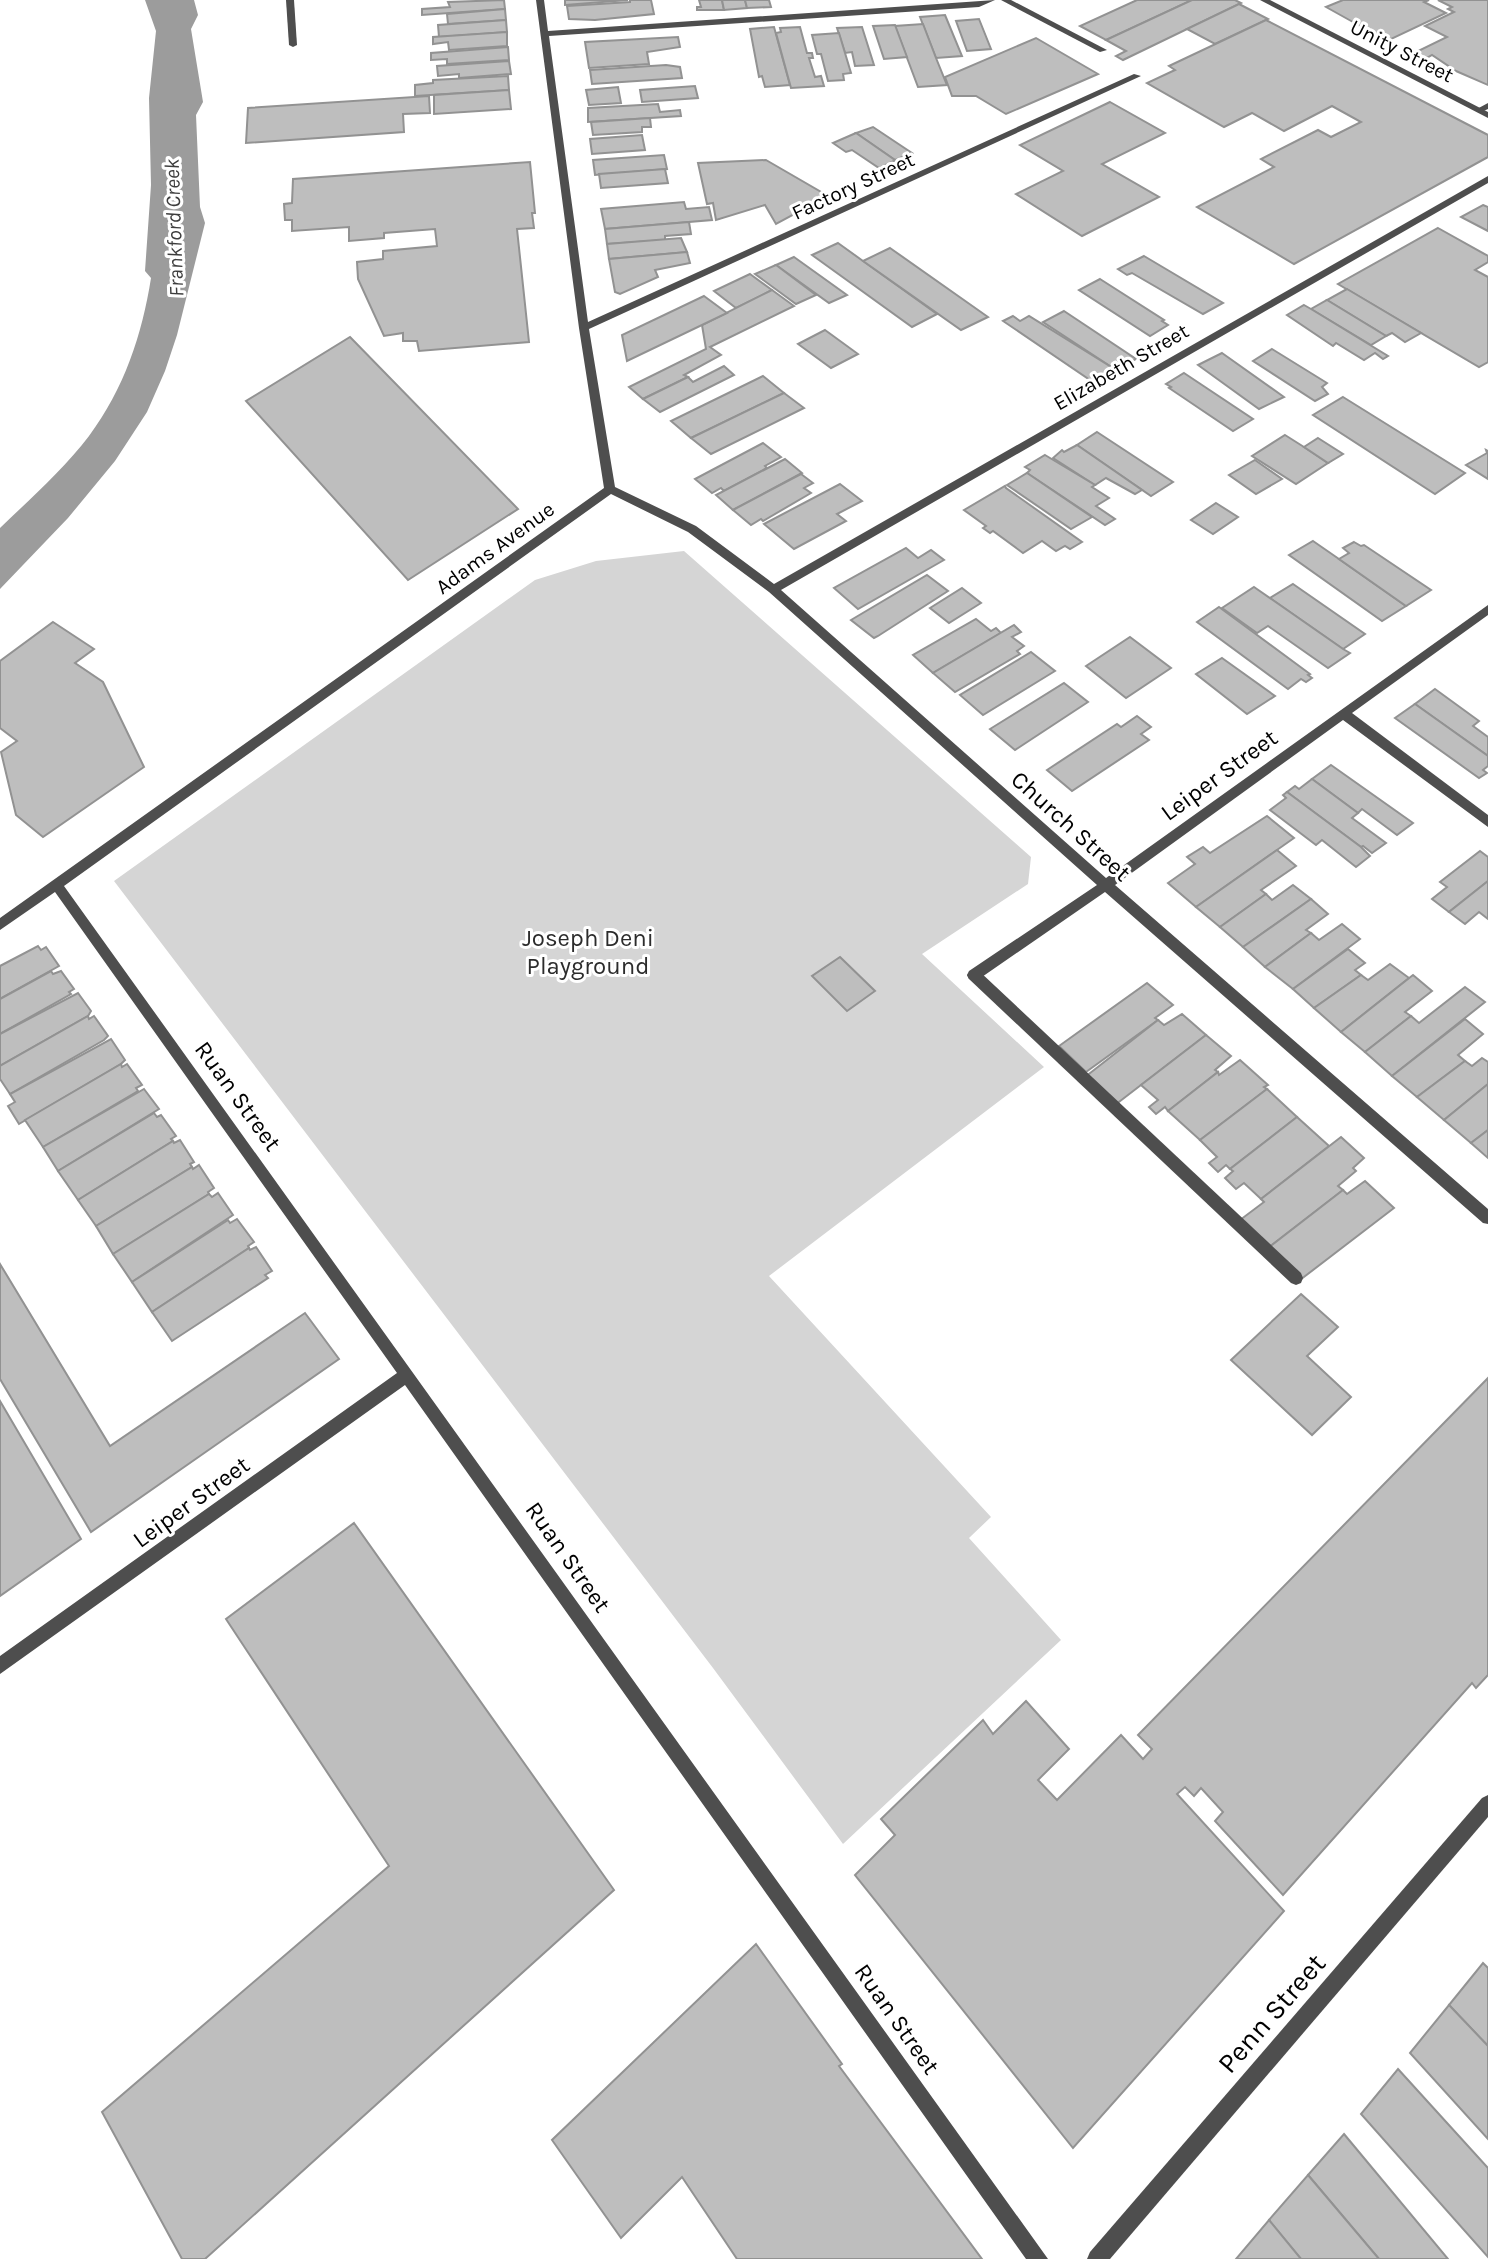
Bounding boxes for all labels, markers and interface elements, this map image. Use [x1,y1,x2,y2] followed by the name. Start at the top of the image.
[1346,15,1458,87] street label: Unity Street
[788,147,918,225] street label: Factory Street
[160,158,188,297] water label: Frankford Creek
[1049,319,1193,415] street label: Elizabeth Street
[431,497,559,599] street label: Adams Avenue
[1155,723,1283,827] street label: Leiper Street
[1006,765,1136,887] street label: Church Street
[522,924,654,980] park label: Joseph Deni Playground
[189,1036,287,1156] street label: Ruan Street
[127,1450,255,1554] street label: Leiper Street
[520,1496,616,1618] street label: Ruan Street
[1211,1947,1332,2080] street label: Penn Street
[849,1958,945,2080] street label: Ruan Street

